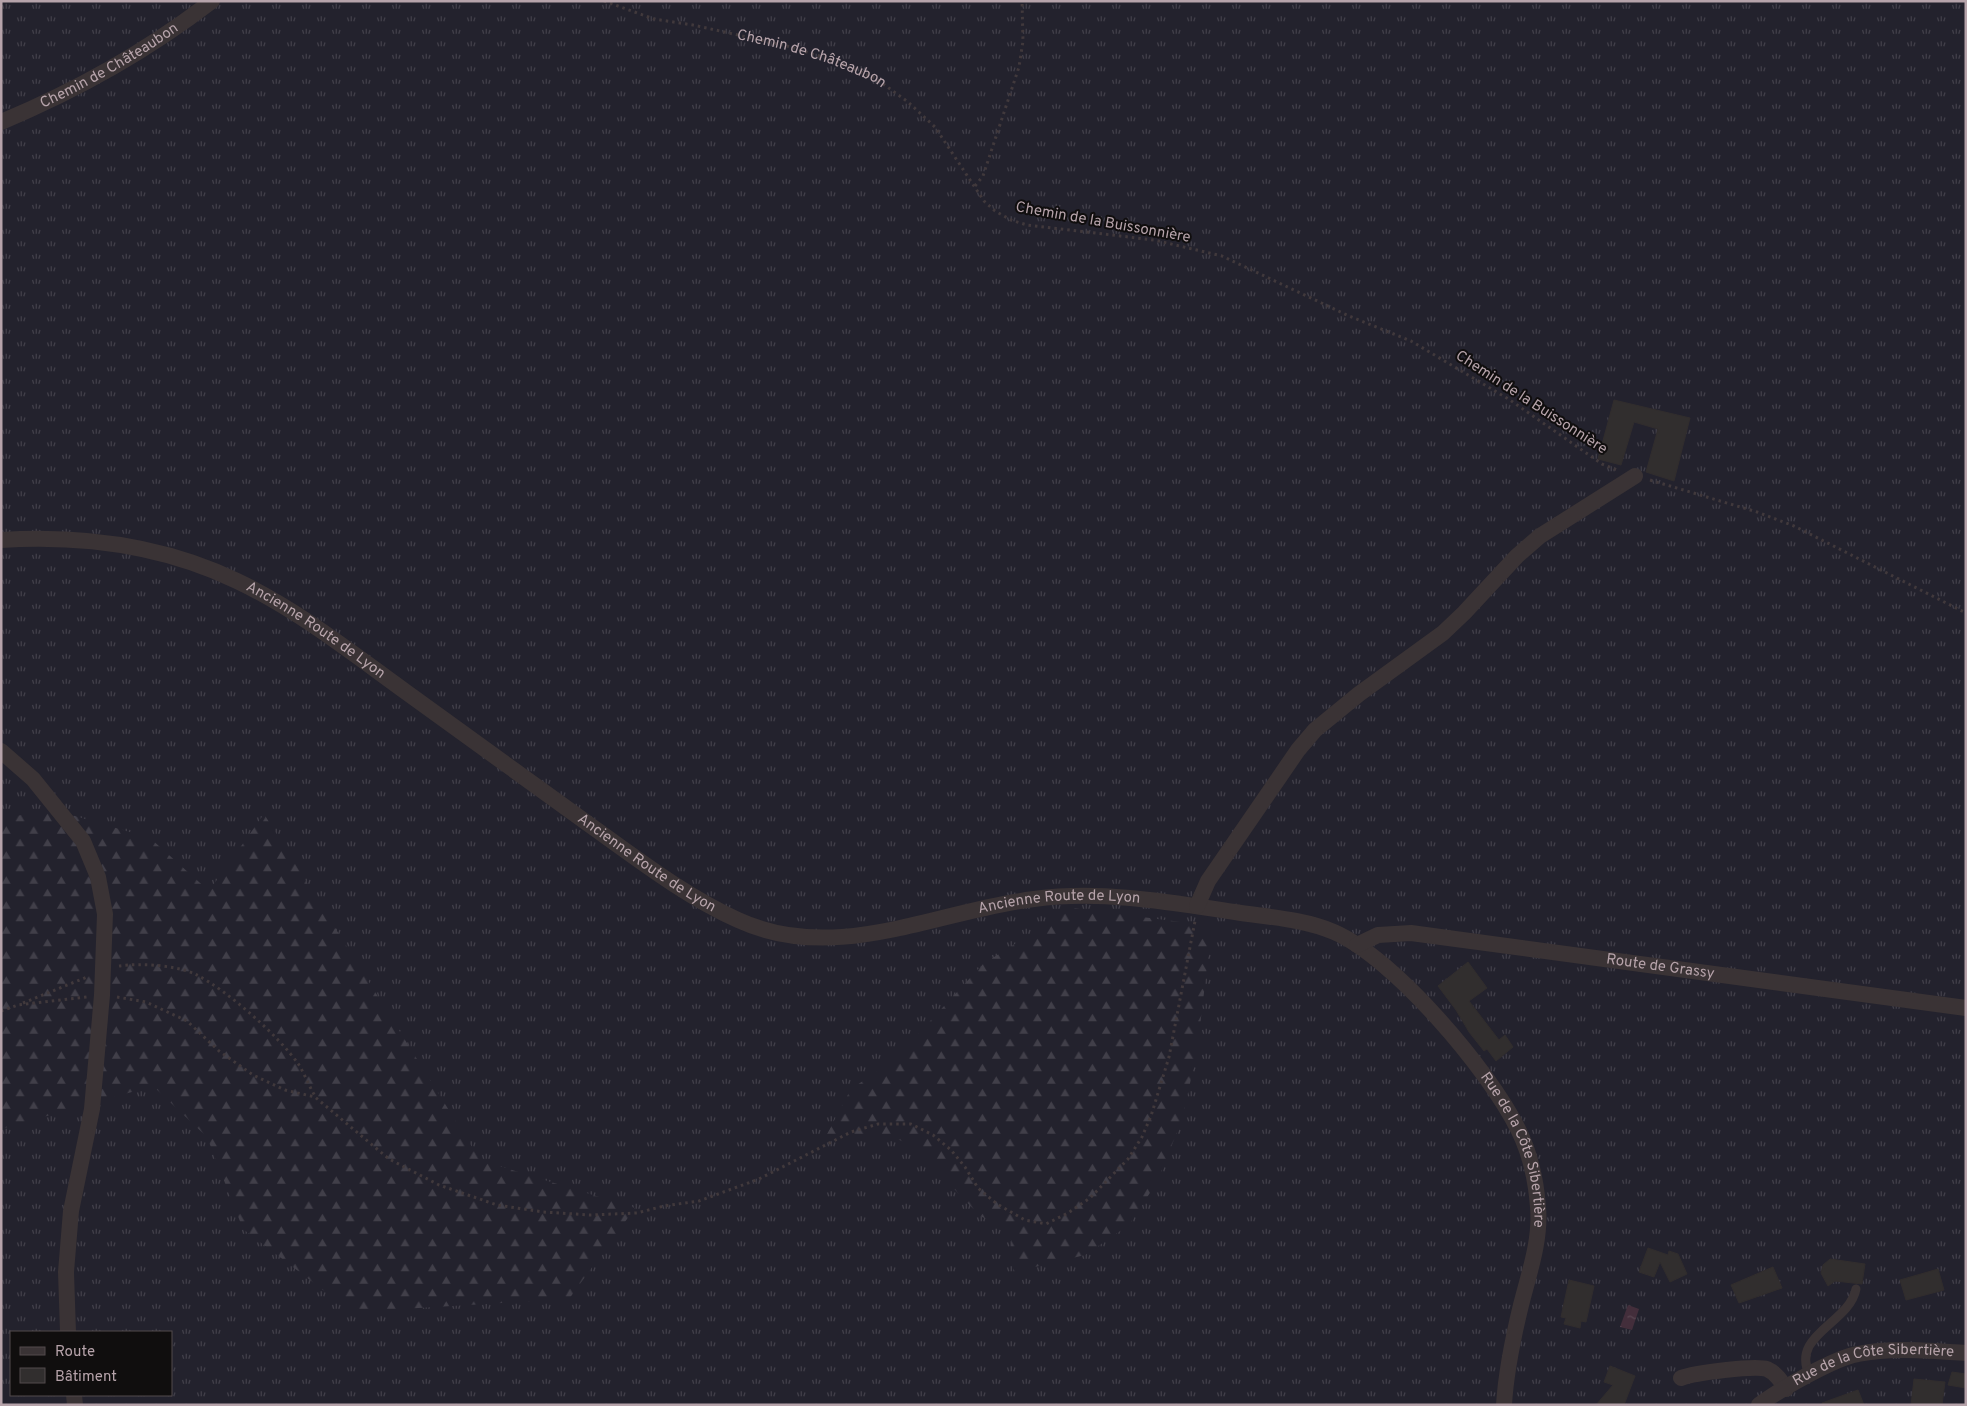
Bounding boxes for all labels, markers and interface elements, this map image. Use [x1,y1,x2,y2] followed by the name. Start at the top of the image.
[37,19,182,113] street label: Chemin de Châteaubon
[735,26,890,93] street label: Chemin de Châteaubon
[1014,198,1192,248] street label: Chemin de la Buissonnière
[1451,347,1611,459] street label: Chemin de la Buissonnière
[243,577,389,683] street label: Ancienne Route de Lyon
[574,810,719,917] street label: Ancienne Route de Lyon
[976,886,1141,919] street label: Ancienne Route de Lyon
[1605,950,1716,983] street label: Route de Grassy
[1476,1069,1548,1228] street label: Rue de la Côte Sibertière
[10,1331,172,1396] legend
[1789,1341,1955,1391] street label: Rue de la Côte Sibertière
[55,1343,95,1362] text: Route
[55,1368,117,1387] text: Bâtiment

